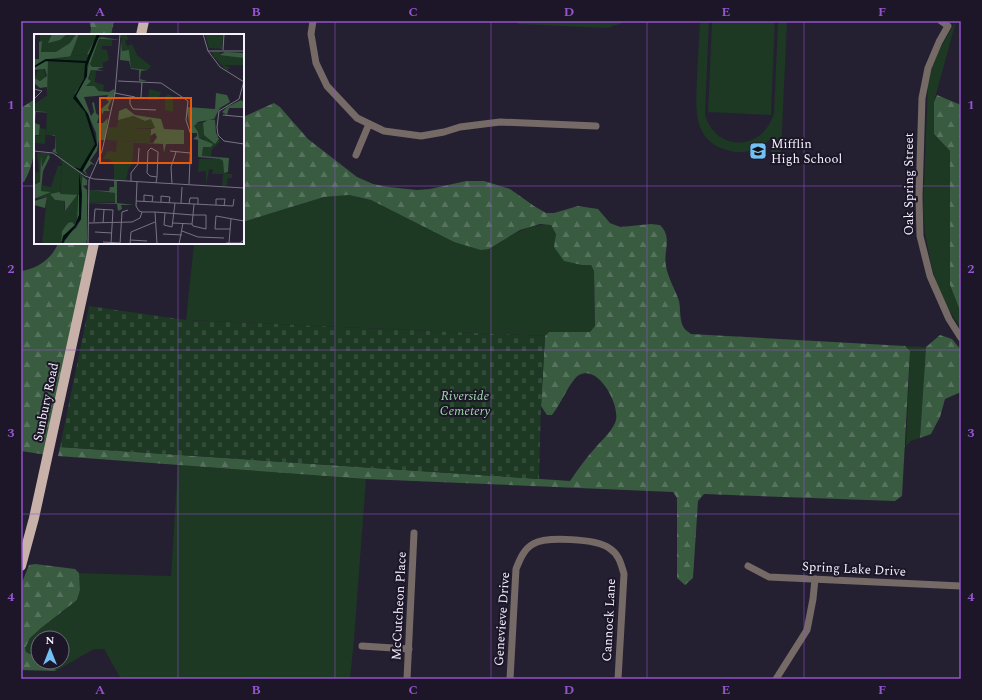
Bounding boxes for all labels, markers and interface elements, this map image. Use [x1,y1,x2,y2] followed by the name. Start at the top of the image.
[95,2,105,22] text: A
[251,2,261,22] text: B
[408,2,418,22] text: C
[564,2,574,22] text: D
[722,2,731,22] text: E
[878,2,886,22] text: F
[34,34,244,244] inset map
[7,95,15,115] text: 1
[967,95,975,115] text: 1
[899,132,919,235] street label: Oak Spring Street
[771,134,842,169] place label: Mifflin High School
[748,141,768,161] school or university icon: Mifflin High School
[7,259,15,279] text: 2
[967,259,975,279] text: 2
[28,361,64,443] street label: Sunbury Road
[440,386,490,421] park label: Riverside Cemetery
[7,423,15,443] text: 3
[967,423,975,443] text: 3
[386,551,412,661] street label: McCutcheon Place
[801,556,907,582] street label: Spring Lake Drive
[489,571,515,667] street label: Genevieve Drive
[597,578,621,662] street label: Cannock Lane
[7,587,15,607] text: 4
[967,587,975,607] text: 4
[30,630,70,670] north arrow
[46,632,55,649] text: N
[95,680,105,700] text: A
[251,680,261,700] text: B
[408,680,418,700] text: C
[564,680,574,700] text: D
[722,680,731,700] text: E
[878,680,886,700] text: F

